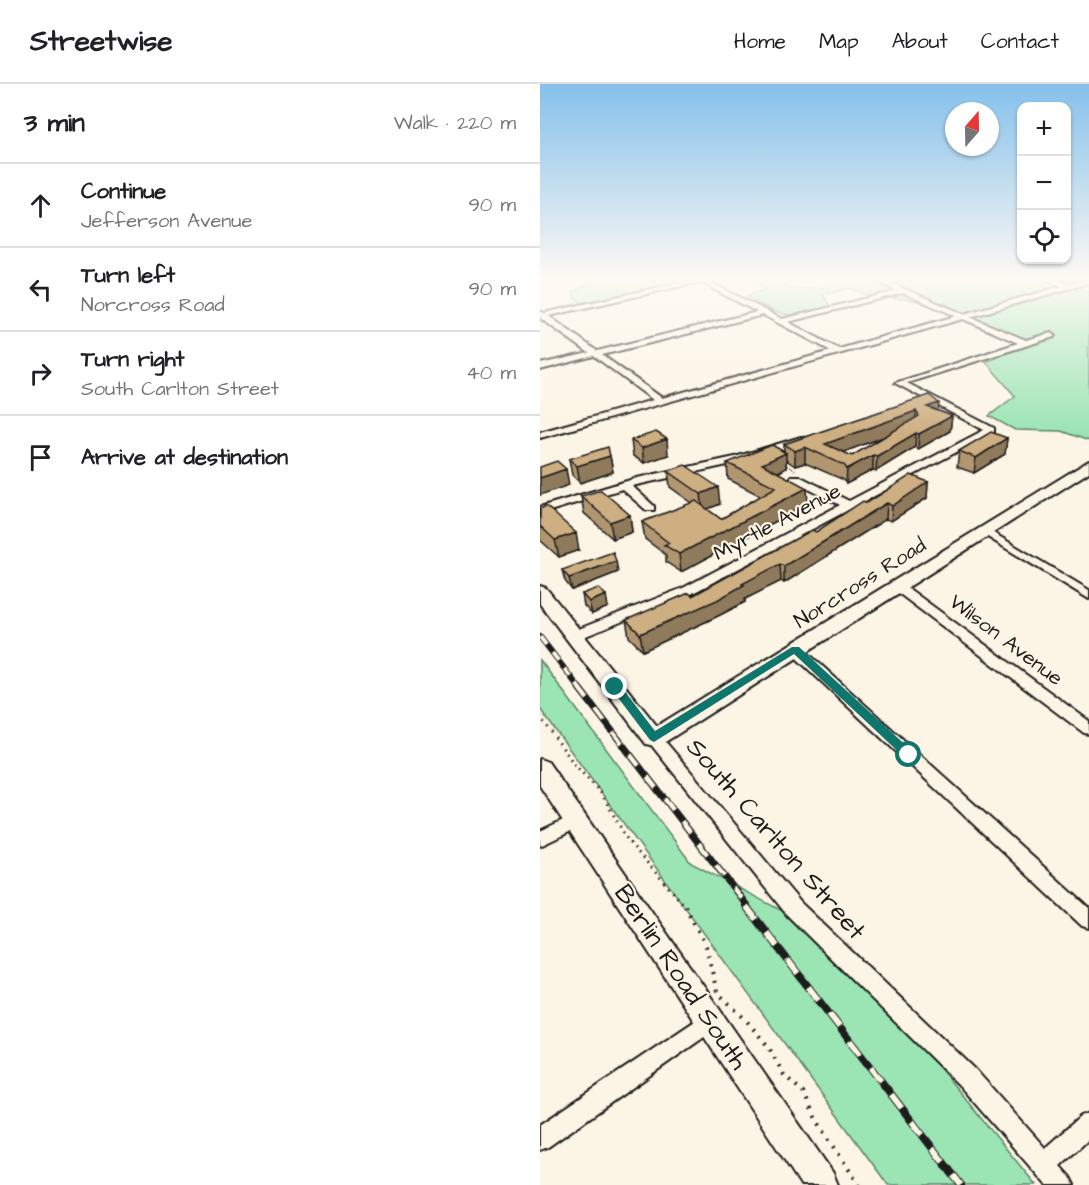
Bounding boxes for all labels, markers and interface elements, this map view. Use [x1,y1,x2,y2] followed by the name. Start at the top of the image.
[30,22,172,61] text: Streetwise
[734,27,786,56] text: Home
[819,27,859,56] text: Map
[892,27,948,56] text: About
[981,27,1059,56] text: Contact
[945,102,999,156] north arrow
[1017,102,1071,264] map controls
[1017,102,1071,156] button: +
[24,105,85,141] text: 3 min
[394,109,516,137] text: Walk · 220 m
[1017,156,1071,210] button: −
[81,176,166,207] text: Continue
[24,189,57,222] icon: ahead
[468,191,516,219] text: 90 m
[81,207,252,235] text: Jefferson Avenue
[1017,210,1071,264] button: locate
[81,260,175,291] text: Turn left
[24,273,57,306] icon: left
[468,275,516,303] text: 90 m
[81,291,225,319] text: Norcross Road
[81,344,184,375] text: Turn right
[24,357,57,390] icon: right
[466,359,516,387] text: 40 m
[81,375,279,403] text: South Carlton Street
[24,441,57,474] icon: arrive
[81,442,288,473] text: Arrive at destination
[708,476,847,569] street label: Myrtle Avenue
[788,531,932,635] street label: Norcross Road
[943,588,1069,692] street label: Wilson Avenue
[601,673,627,699] route end
[678,730,874,948] street label: South Carlton Street
[895,741,921,767] route start
[606,877,756,1077] street label: Berlin Road South

